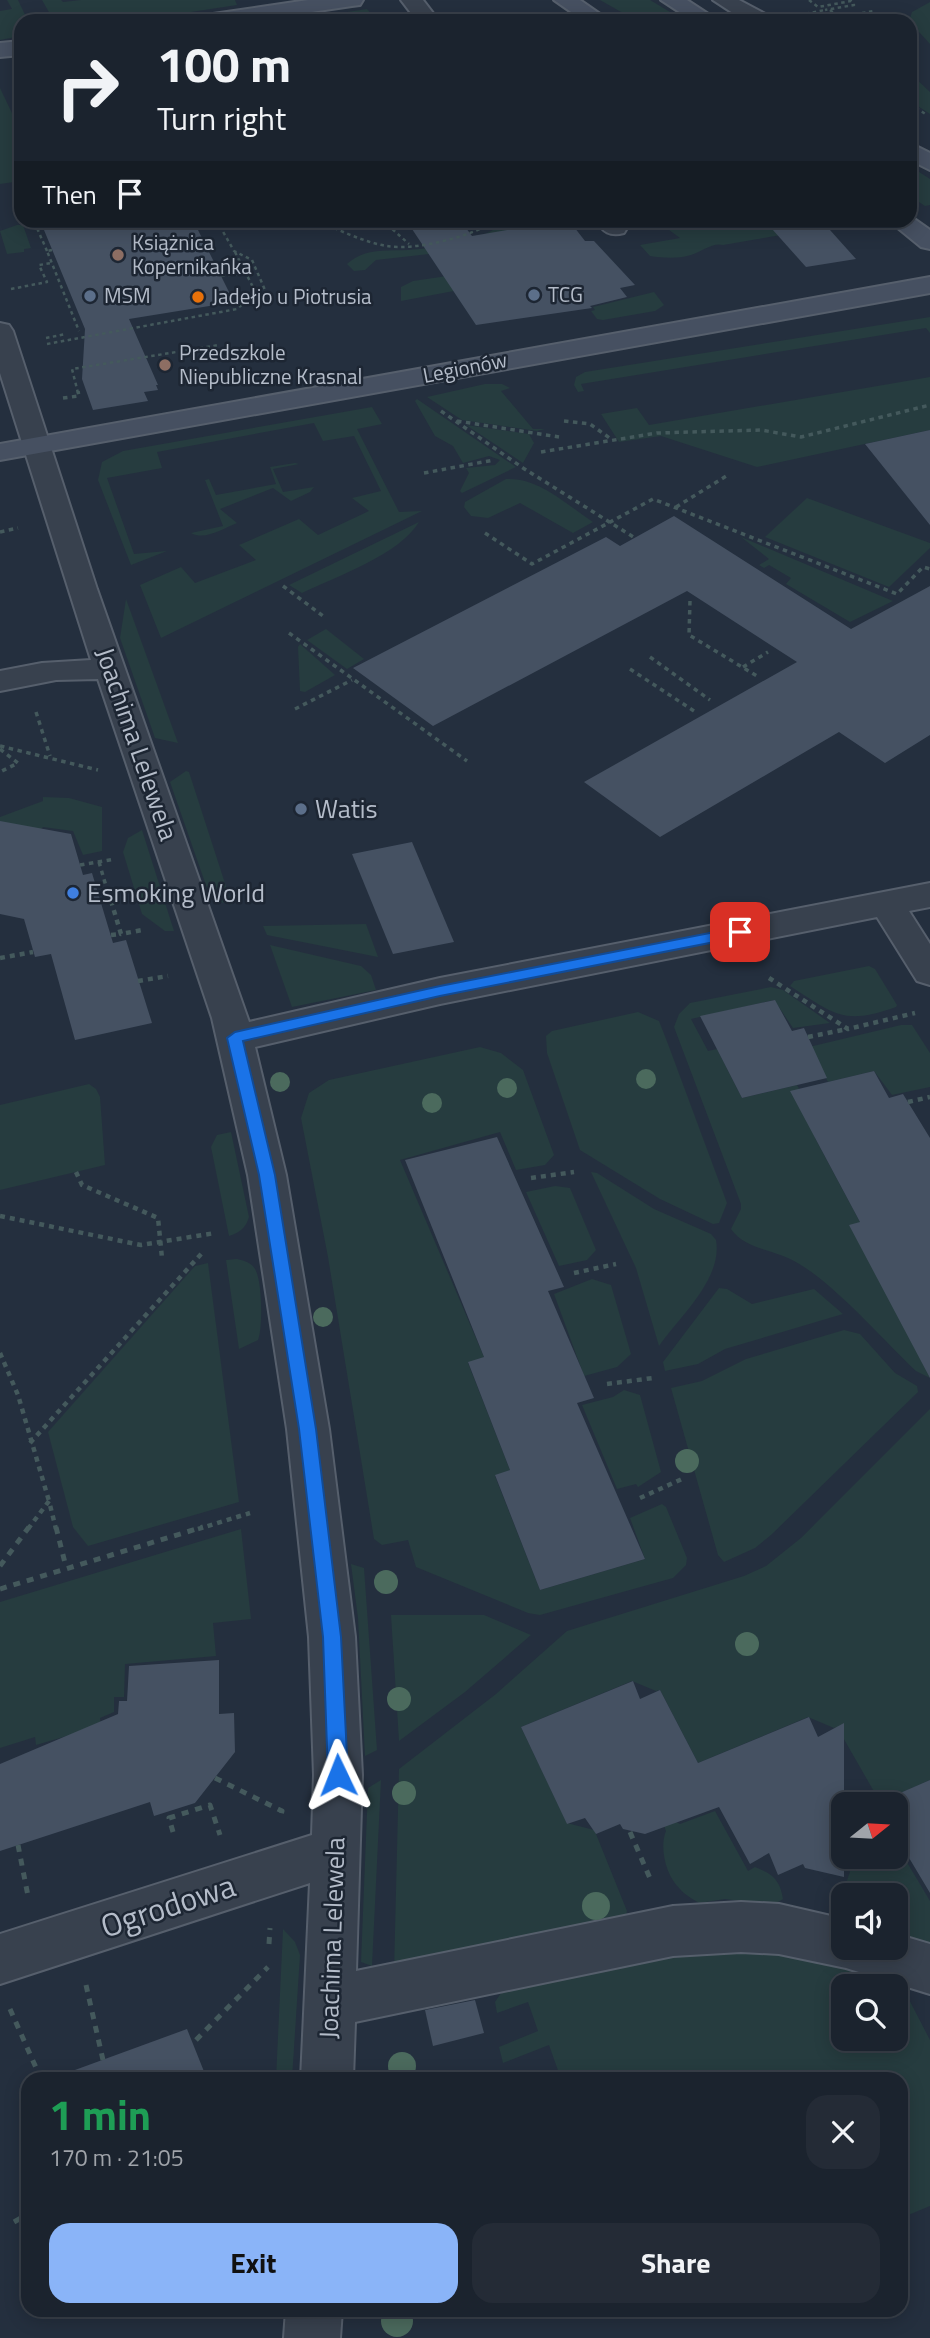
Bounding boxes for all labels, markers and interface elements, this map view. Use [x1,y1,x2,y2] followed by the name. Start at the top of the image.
[157,26,291,101] text: 100 m
[42,42,133,133] icon: right
[157,94,286,142] text: Turn right
[42,175,97,214] text: Then
[111,175,149,213] icon: arrive
[132,226,252,282] place label: Książnica Kopernikańka
[110,247,126,263] marker: Książnica Kopernikańka
[548,278,583,310] place label: TCG
[104,279,151,311] place label: MSM
[212,280,372,312] place label: Jadełjo u Piotrusia
[526,287,542,303] marker: TCG
[82,288,98,304] marker: MSM
[190,289,206,305] marker: Jadełjo u Piotrusia
[179,336,362,392] place label: Przedszkole Niepubliczne Krasnal
[420,343,510,391] street label: Legionów
[157,357,173,373] marker: Przedszkole Niepubliczne Krasnal
[86,642,189,846] street label: Joachima Lelewela
[315,789,378,828] place label: Watis
[293,801,309,817] marker: Watis
[87,873,265,912] place label: Esmoking World
[65,885,81,901] marker: Esmoking World
[710,902,770,962] pin
[721,913,759,951] icon: arrive
[301,1738,375,1812] position arrow
[831,1792,908,1869] north arrow
[831,1792,908,2051] map controls
[308,1836,355,2040] street label: Joachima Lelewela
[94,1861,241,1949] street label: Ogrodowa
[831,1883,908,1960] button: sound
[831,1974,908,2051] button: search
[49,2082,151,2146] text: 1 min
[806,2095,880,2169] button: close
[49,2140,184,2175] text: 170 m · 21:05
[49,2223,458,2303] button: Exit
[472,2223,880,2303] button: Share

